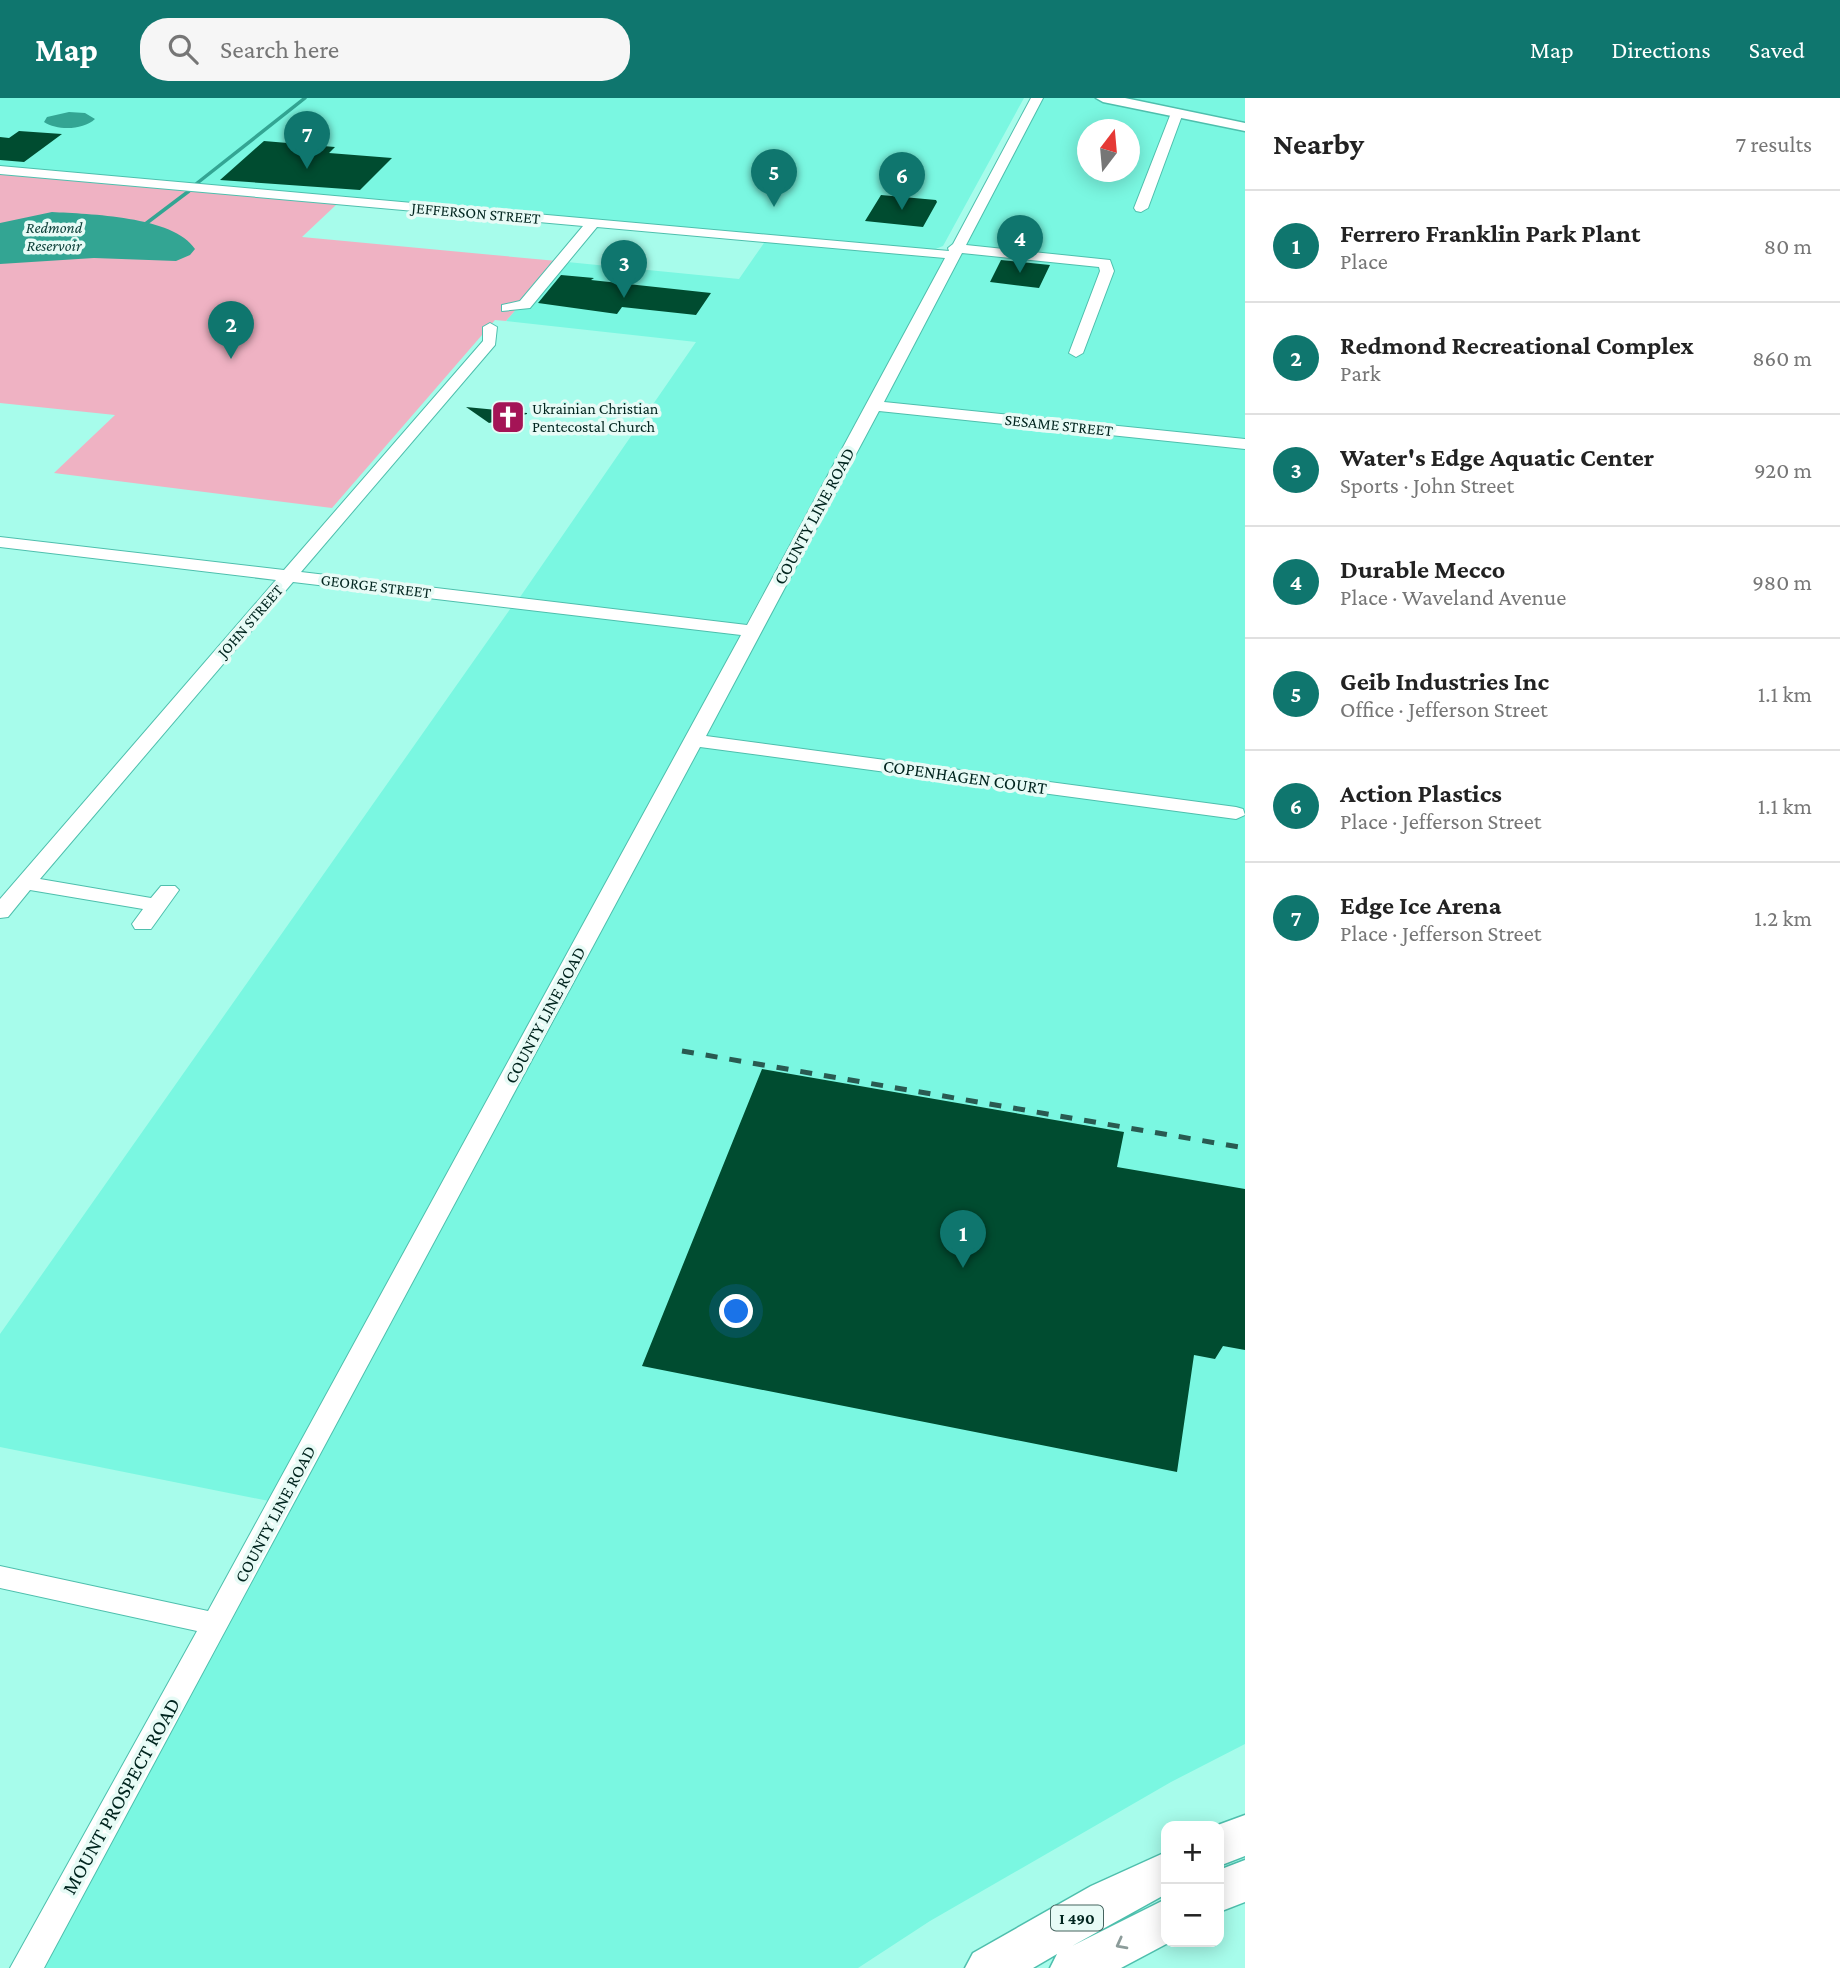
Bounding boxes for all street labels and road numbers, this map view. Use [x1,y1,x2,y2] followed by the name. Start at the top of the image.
[409,199,542,228] street label: JEFFERSON STREET
[1004,411,1114,439] street label: SESAME STREET
[769,444,859,588] street label: COUNTY LINE ROAD
[320,571,432,601] street label: GEORGE STREET
[213,581,287,663] street label: JOHN STREET
[882,756,1048,798] street label: COPENHAGEN COURT
[500,943,590,1087] street label: COUNTY LINE ROAD
[230,1442,320,1586] street label: COUNTY LINE ROAD
[57,1694,185,1898] street label: MOUNT PROSPECT ROAD
[1051,1906,1103,1930] road number: I 490

